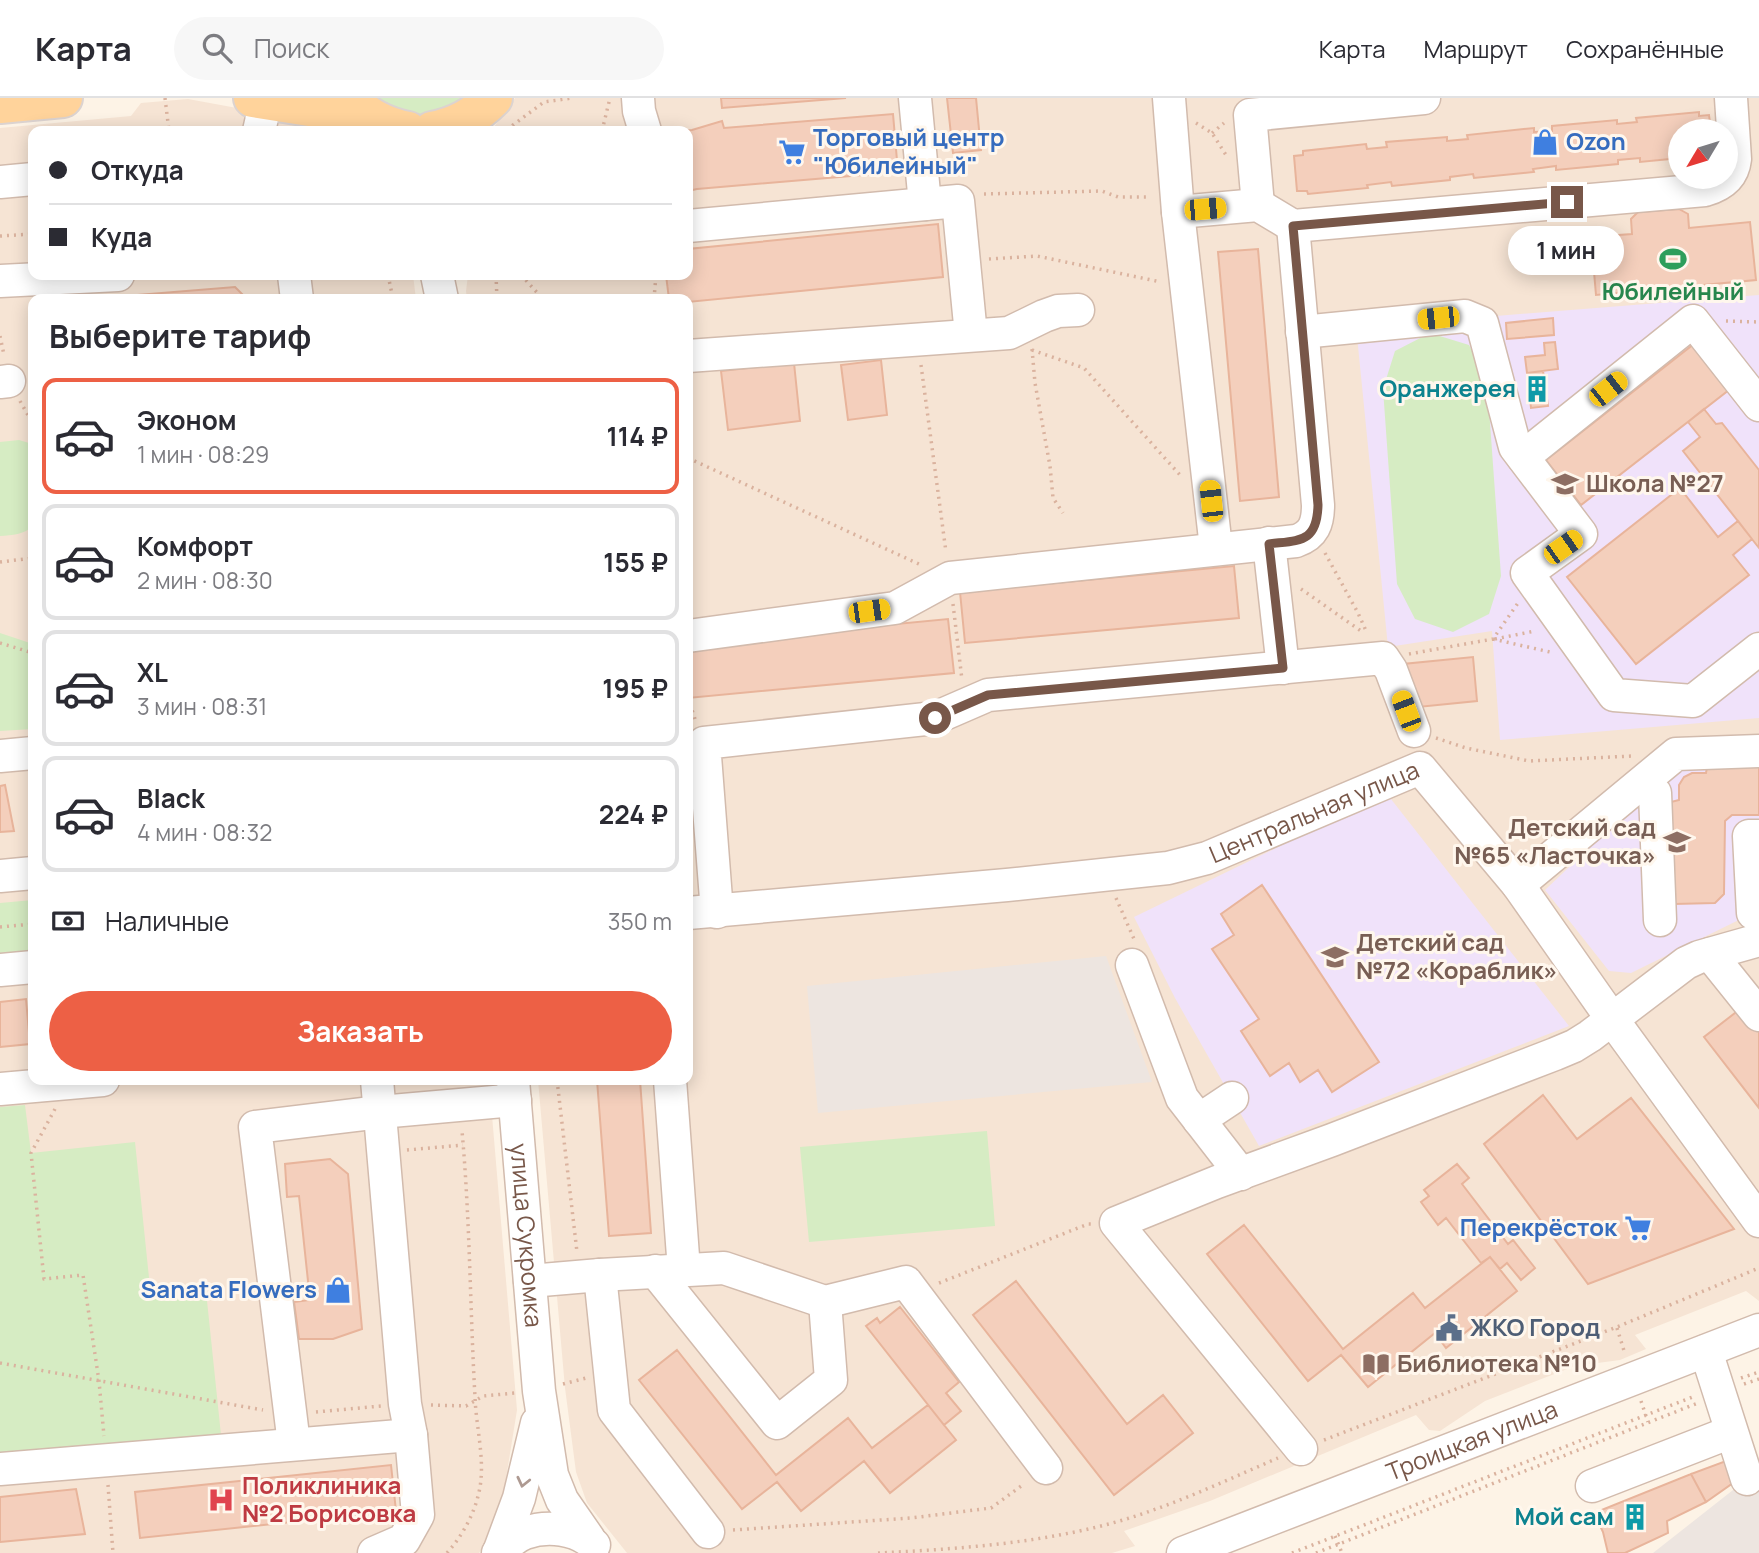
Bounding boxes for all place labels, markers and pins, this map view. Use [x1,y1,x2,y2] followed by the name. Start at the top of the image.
[813,120,1005,181] place label: Торговый центр "Юбилейный"
[1566,124,1626,157] place label: Ozon
[1530,127,1560,157] shop icon: Ozon
[777,137,807,167] supermarket icon: Торговый центр "Юбилейный"
[1658,244,1688,274] sports icon: Юбилейный
[1602,274,1744,307] place label: Юбилейный
[1379,371,1516,404] place label: Оранжерея
[1522,374,1552,404] building icon: Оранжерея
[1586,466,1724,499] place label: Школа №27
[1550,469,1580,499] school or university icon: Школа №27
[1454,810,1656,871] place label: Детский сад №65 «Ласточка»
[1662,827,1692,857] school or university icon: Детский сад №65 «Ласточка»
[1356,925,1558,986] place label: Детский сад №72 «Кораблик»
[1320,942,1350,972] school or university icon: Детский сад №72 «Кораблик»
[1460,1210,1618,1243] place label: Перекрёсток
[1623,1213,1653,1243] supermarket icon: Перекрёсток
[141,1272,317,1305] place label: Sanata Flowers
[323,1275,353,1305] shop icon: Sanata Flowers
[1470,1310,1600,1343] place label: ЖКО Город
[1434,1313,1464,1343] public building icon: ЖКО Город
[1397,1346,1597,1379] place label: Библиотека №10
[1361,1349,1391,1379] library icon: Библиотека №10
[242,1468,416,1529] place label: Поликлиника №2 Борисовка
[206,1485,236,1515] hospital icon: Поликлиника №2 Борисовка
[1514,1499,1614,1532] place label: Мой сам
[1620,1502,1650,1532] building icon: Мой сам

